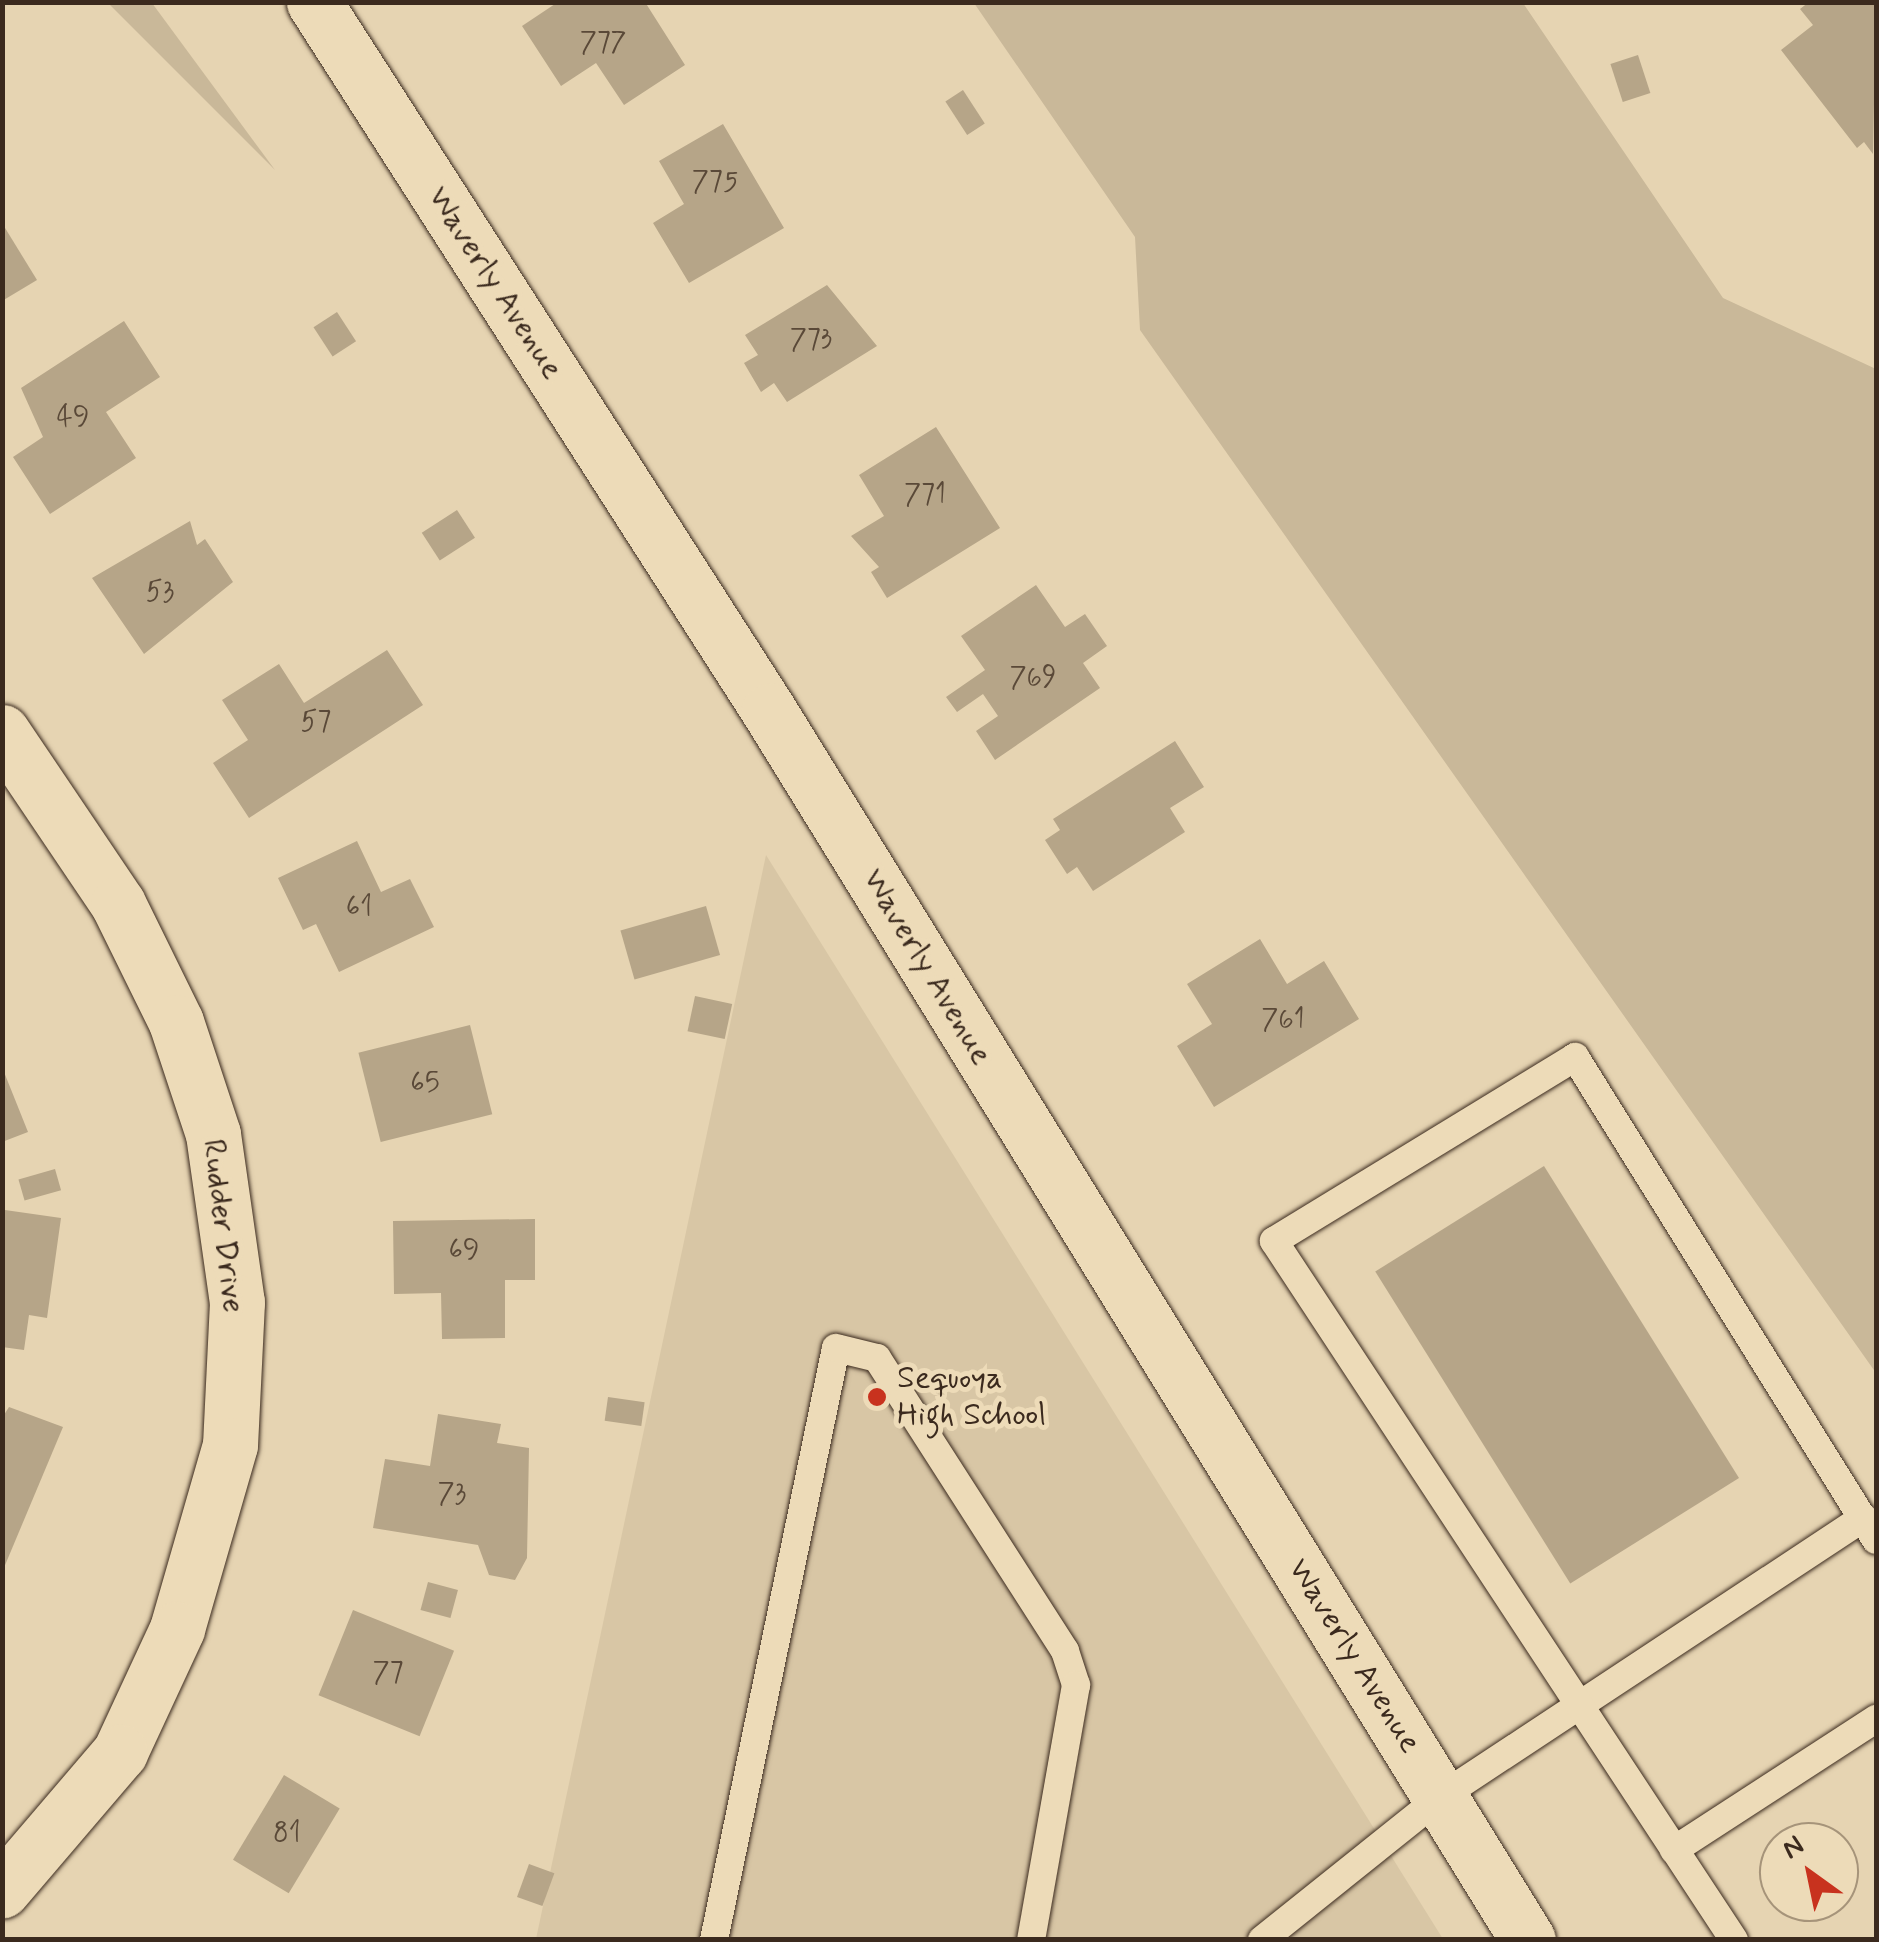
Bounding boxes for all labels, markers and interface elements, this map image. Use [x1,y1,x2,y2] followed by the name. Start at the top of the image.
[580,27,626,61] house number: 777
[692,166,738,200] house number: 775
[418,179,572,387] street label: Waverly Avenue
[790,324,832,358] house number: 773
[57,401,89,435] house number: 49
[904,479,946,513] house number: 771
[146,576,174,610] house number: 53
[1009,662,1057,696] house number: 769
[301,706,331,740] house number: 57
[853,861,1001,1073] street label: Waverly Avenue
[346,891,372,925] house number: 61
[1261,1004,1305,1038] house number: 761
[410,1067,440,1101] house number: 65
[193,1138,253,1314] street label: Rudder Drive
[448,1234,480,1268] house number: 69
[897,1360,1046,1435] place label: Sequoya High School
[866,1386,888,1408] marker: Sequoya High School
[438,1478,466,1512] house number: 73
[1278,1551,1430,1761] street label: Waverly Avenue
[372,1657,404,1691] house number: 77
[273,1817,301,1851] house number: 81
[1759,1822,1859,1922] north arrow
[1776,1828,1811,1869] text: N

